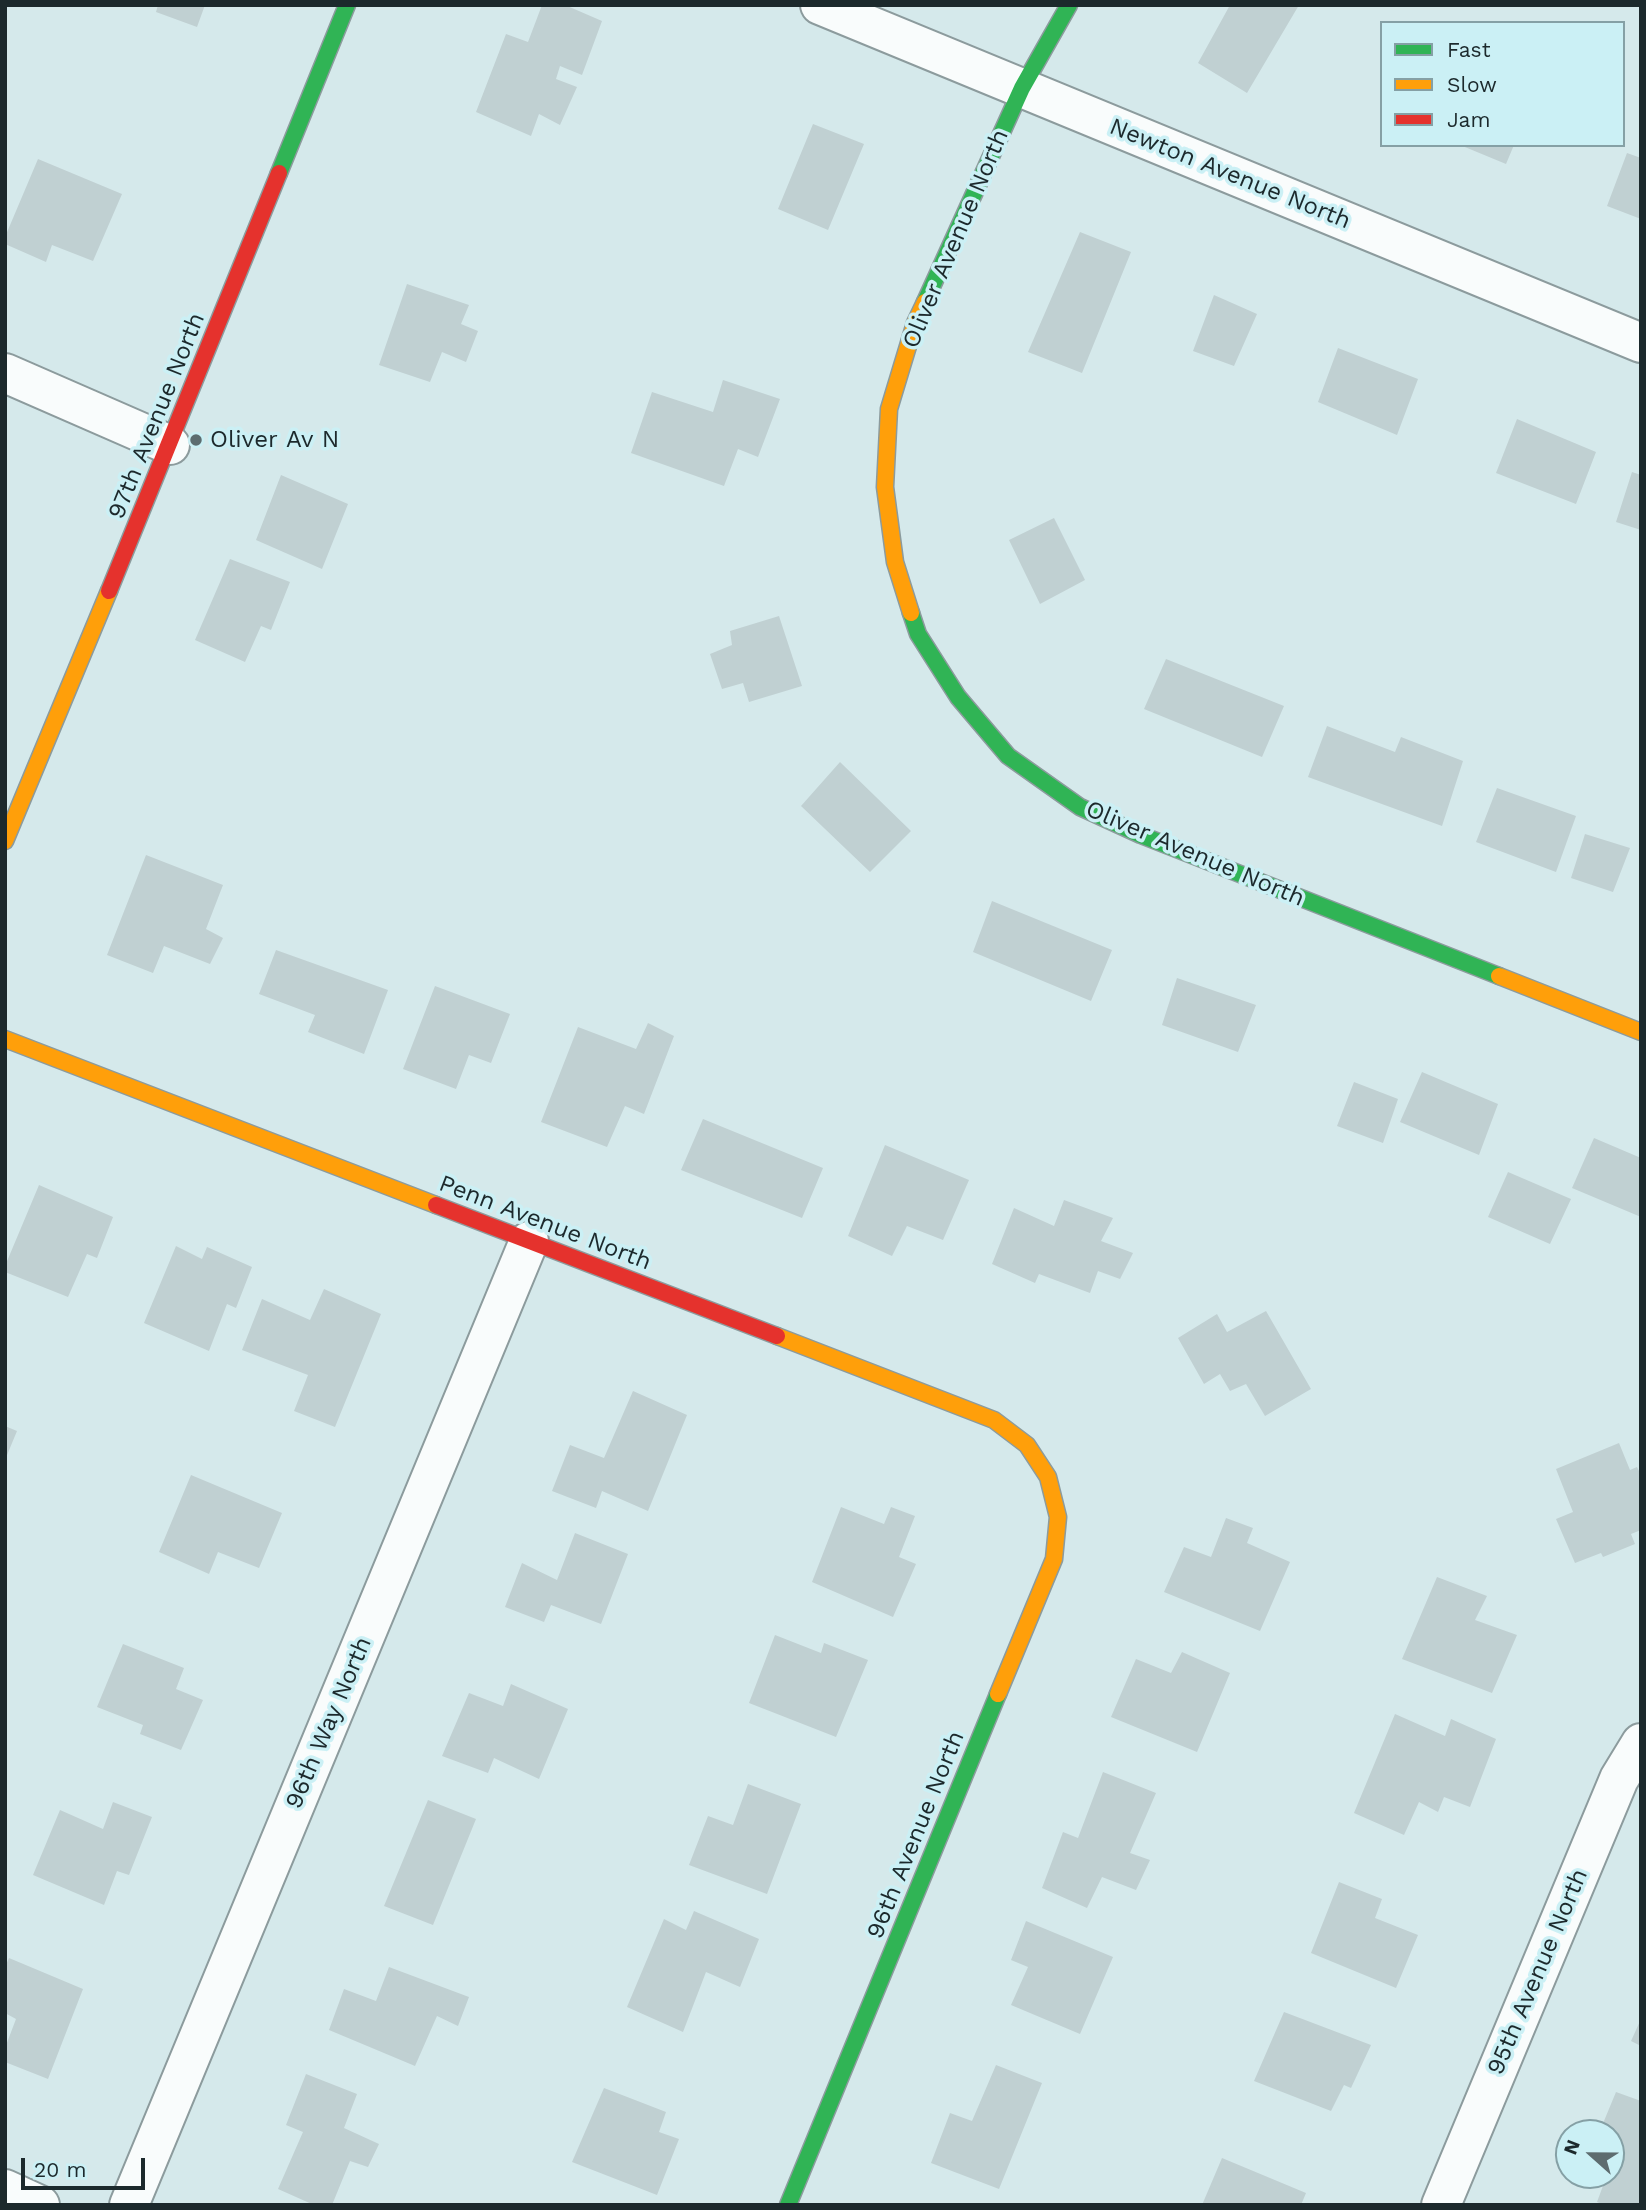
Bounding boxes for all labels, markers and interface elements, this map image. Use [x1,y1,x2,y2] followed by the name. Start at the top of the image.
[1380,21,1625,147] legend
[1447,37,1491,62] text: Fast
[1447,72,1497,97] text: Slow
[1447,107,1490,132] text: Jam
[1105,112,1355,236] street label: Newton Avenue North
[897,125,1015,353] street label: Oliver Avenue North
[102,309,212,523] street label: 97th Avenue North
[210,426,339,454] place label: Oliver Av N
[188,432,204,448] marker: Oliver Av N
[1081,795,1309,913] street label: Oliver Avenue North
[435,1169,655,1277] street label: Penn Avenue North
[280,1633,378,1813] street label: 96th Way North
[861,1727,971,1943] street label: 96th Avenue North
[1482,1865,1594,2079] street label: 95th Avenue North
[1555,2119,1625,2189] north arrow
[1559,2136,1585,2158] text: N
[24,2144,149,2188] scale bar
[34,2157,86,2182] text: 20 m

